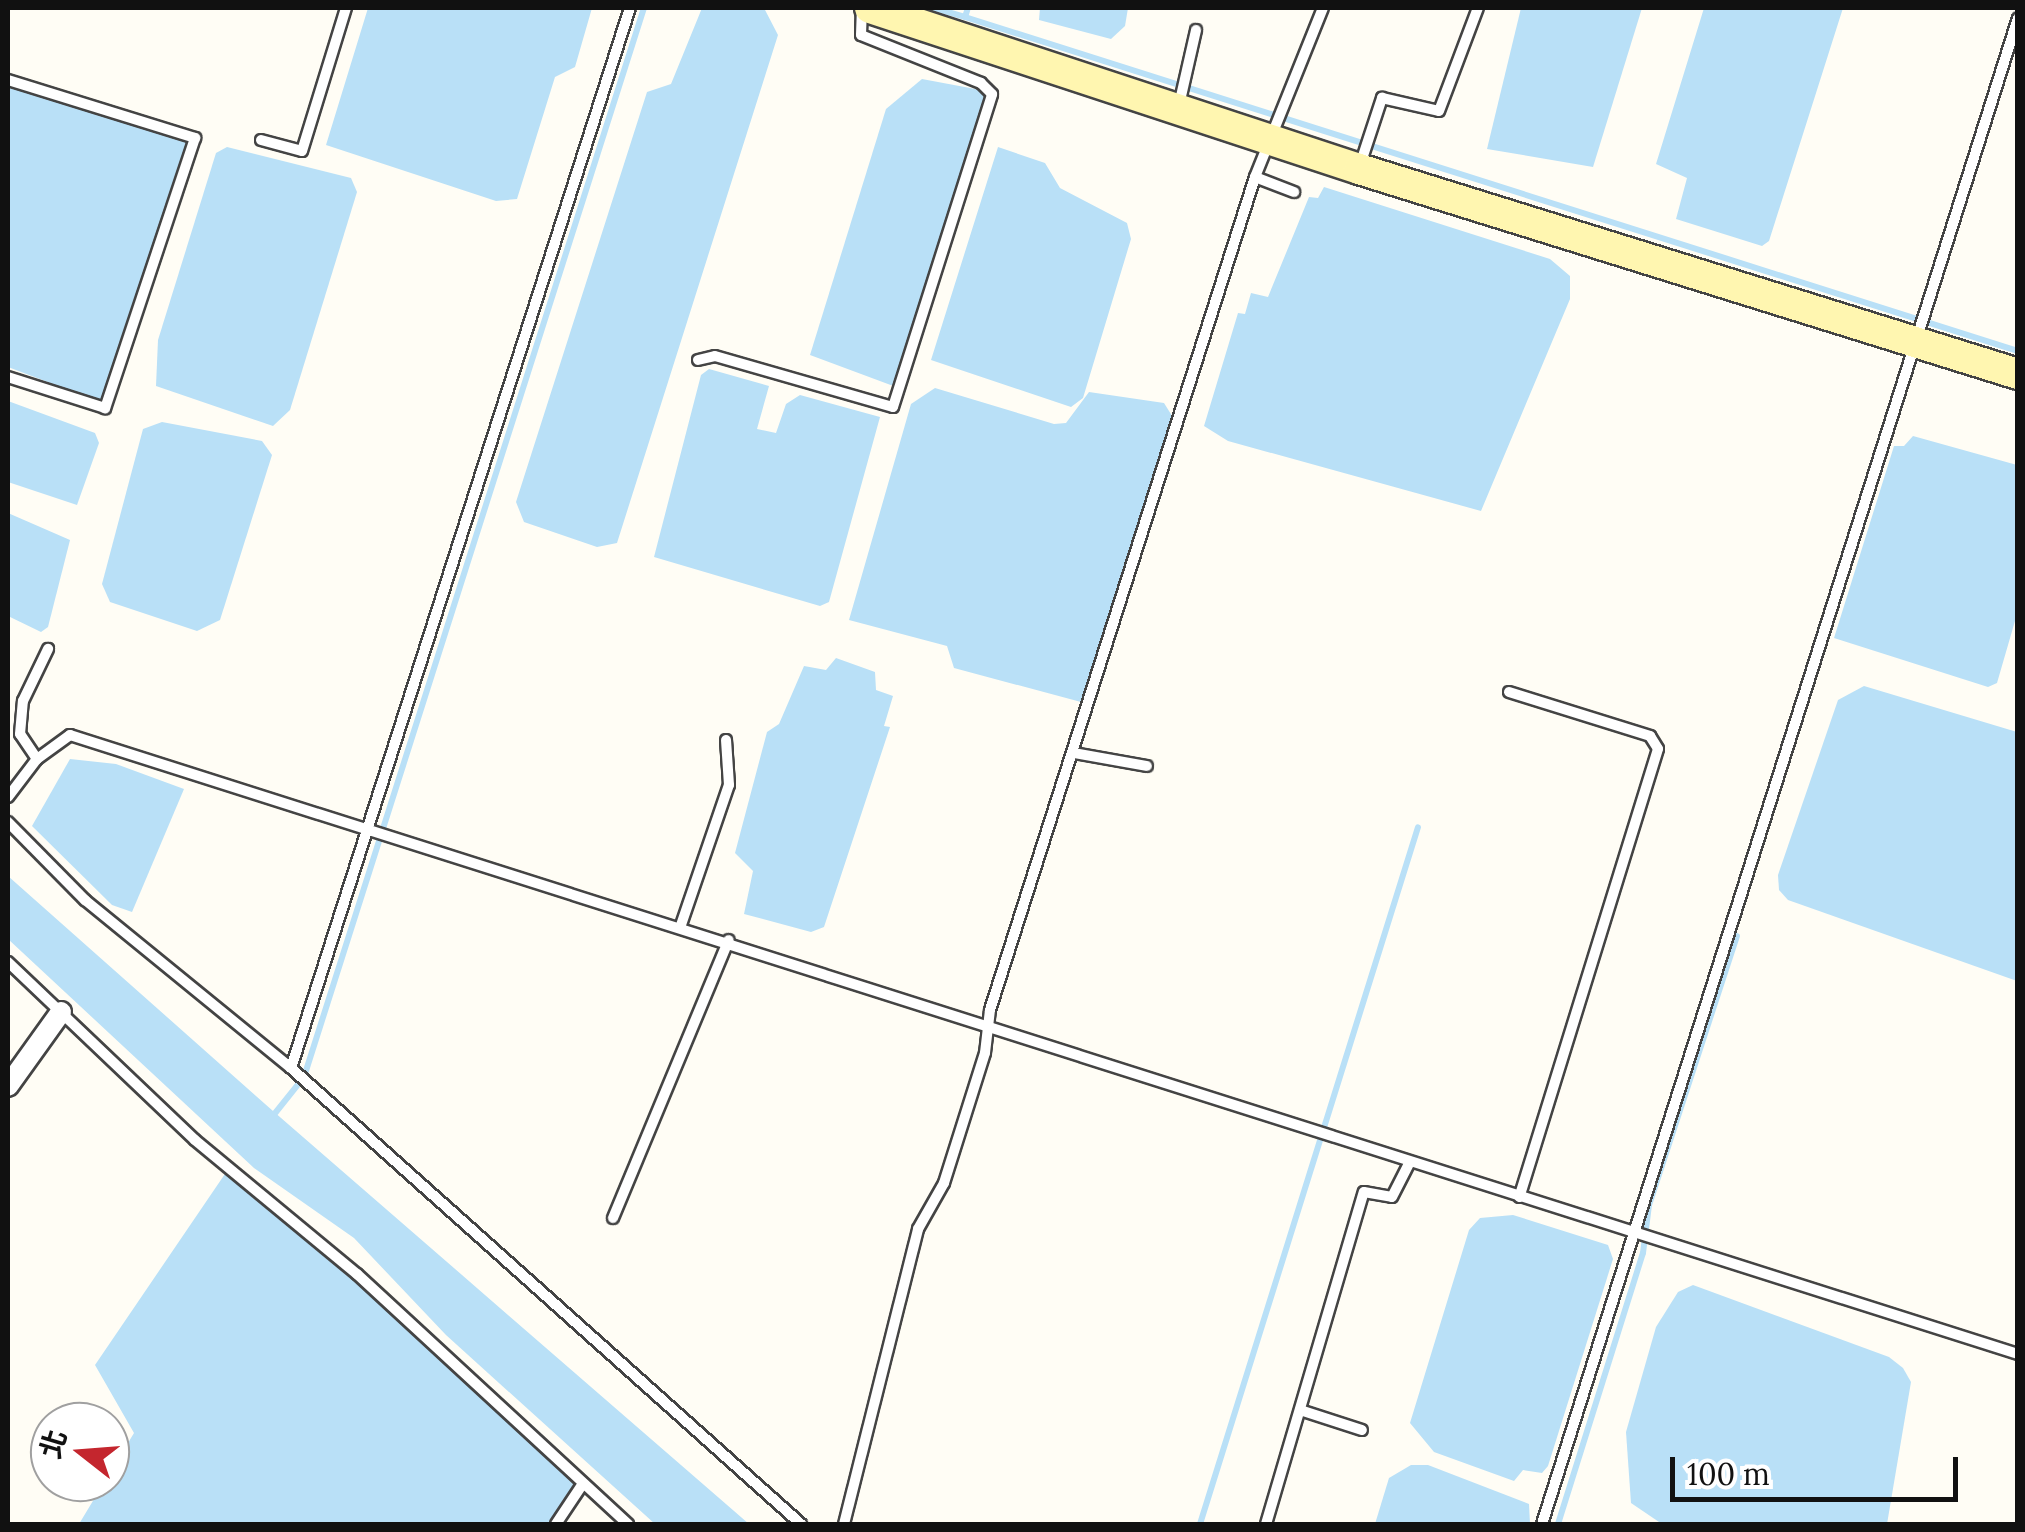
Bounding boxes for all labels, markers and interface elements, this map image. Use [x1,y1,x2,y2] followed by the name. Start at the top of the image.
[30,1402,130,1502] north arrow
[32,1425,75,1462] text: 北
[1675,1437,1962,1499] scale bar
[1687,1455,1770,1493] text: 100 m

